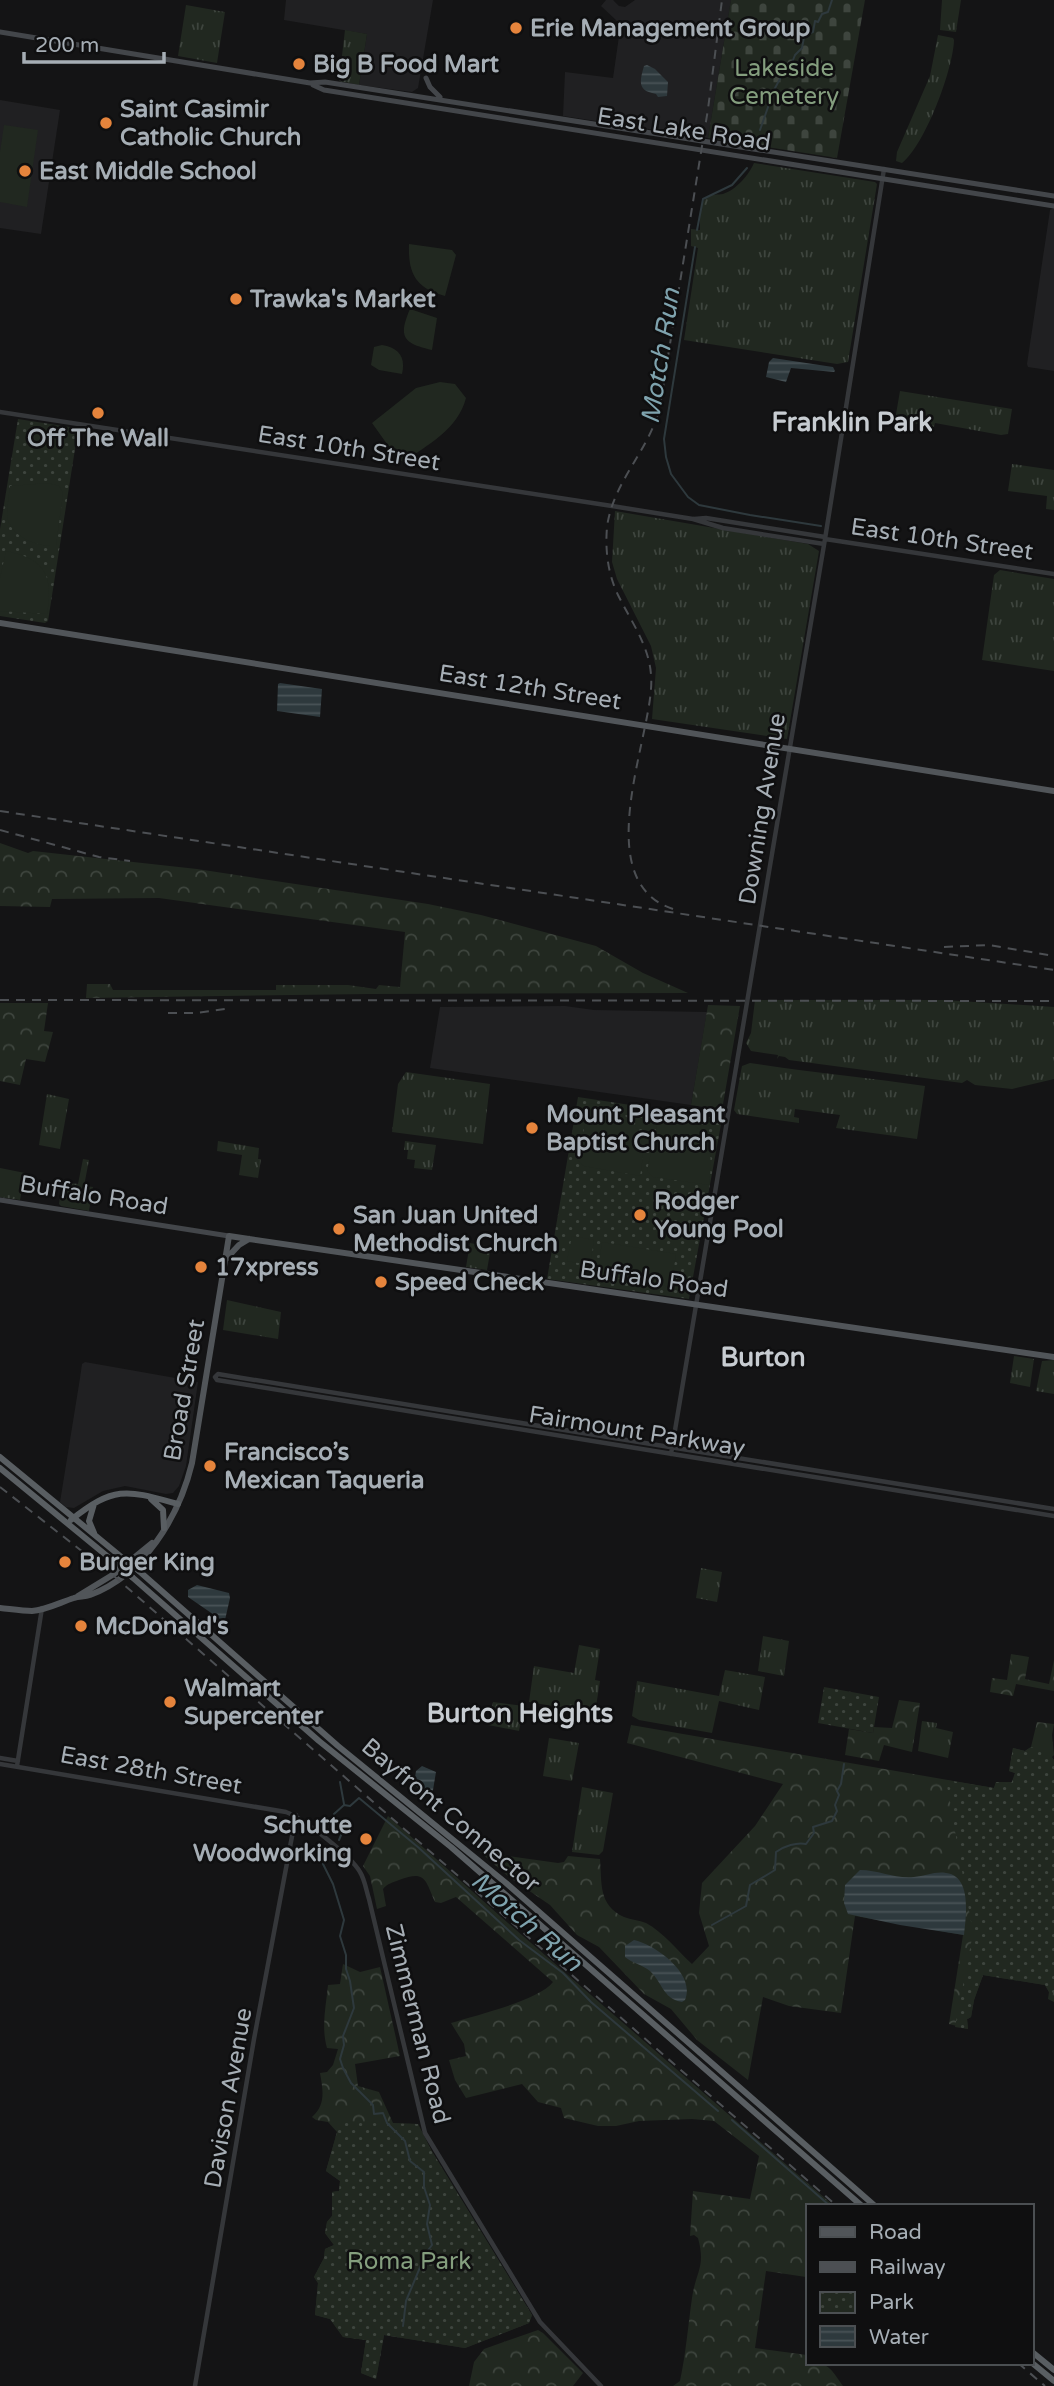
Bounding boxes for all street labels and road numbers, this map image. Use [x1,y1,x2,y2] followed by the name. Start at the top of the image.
[595,101,773,158] street label: East Lake Road
[256,420,442,477] street label: East 10th Street
[849,512,1035,567] street label: East 10th Street
[437,659,623,716] street label: East 12th Street
[733,711,792,907] street label: Downing Avenue
[18,1169,170,1222] street label: Buffalo Road
[578,1255,730,1304] street label: Buffalo Road
[158,1317,211,1463] street label: Broad Street
[527,1400,747,1463] street label: Fairmount Parkway
[355,1732,547,1899] street label: Bayfront Connector
[58,1740,244,1801] street label: East 28th Street
[379,1921,456,2127] street label: Zimmerman Road
[198,2006,259,2191] street label: Davison Avenue

